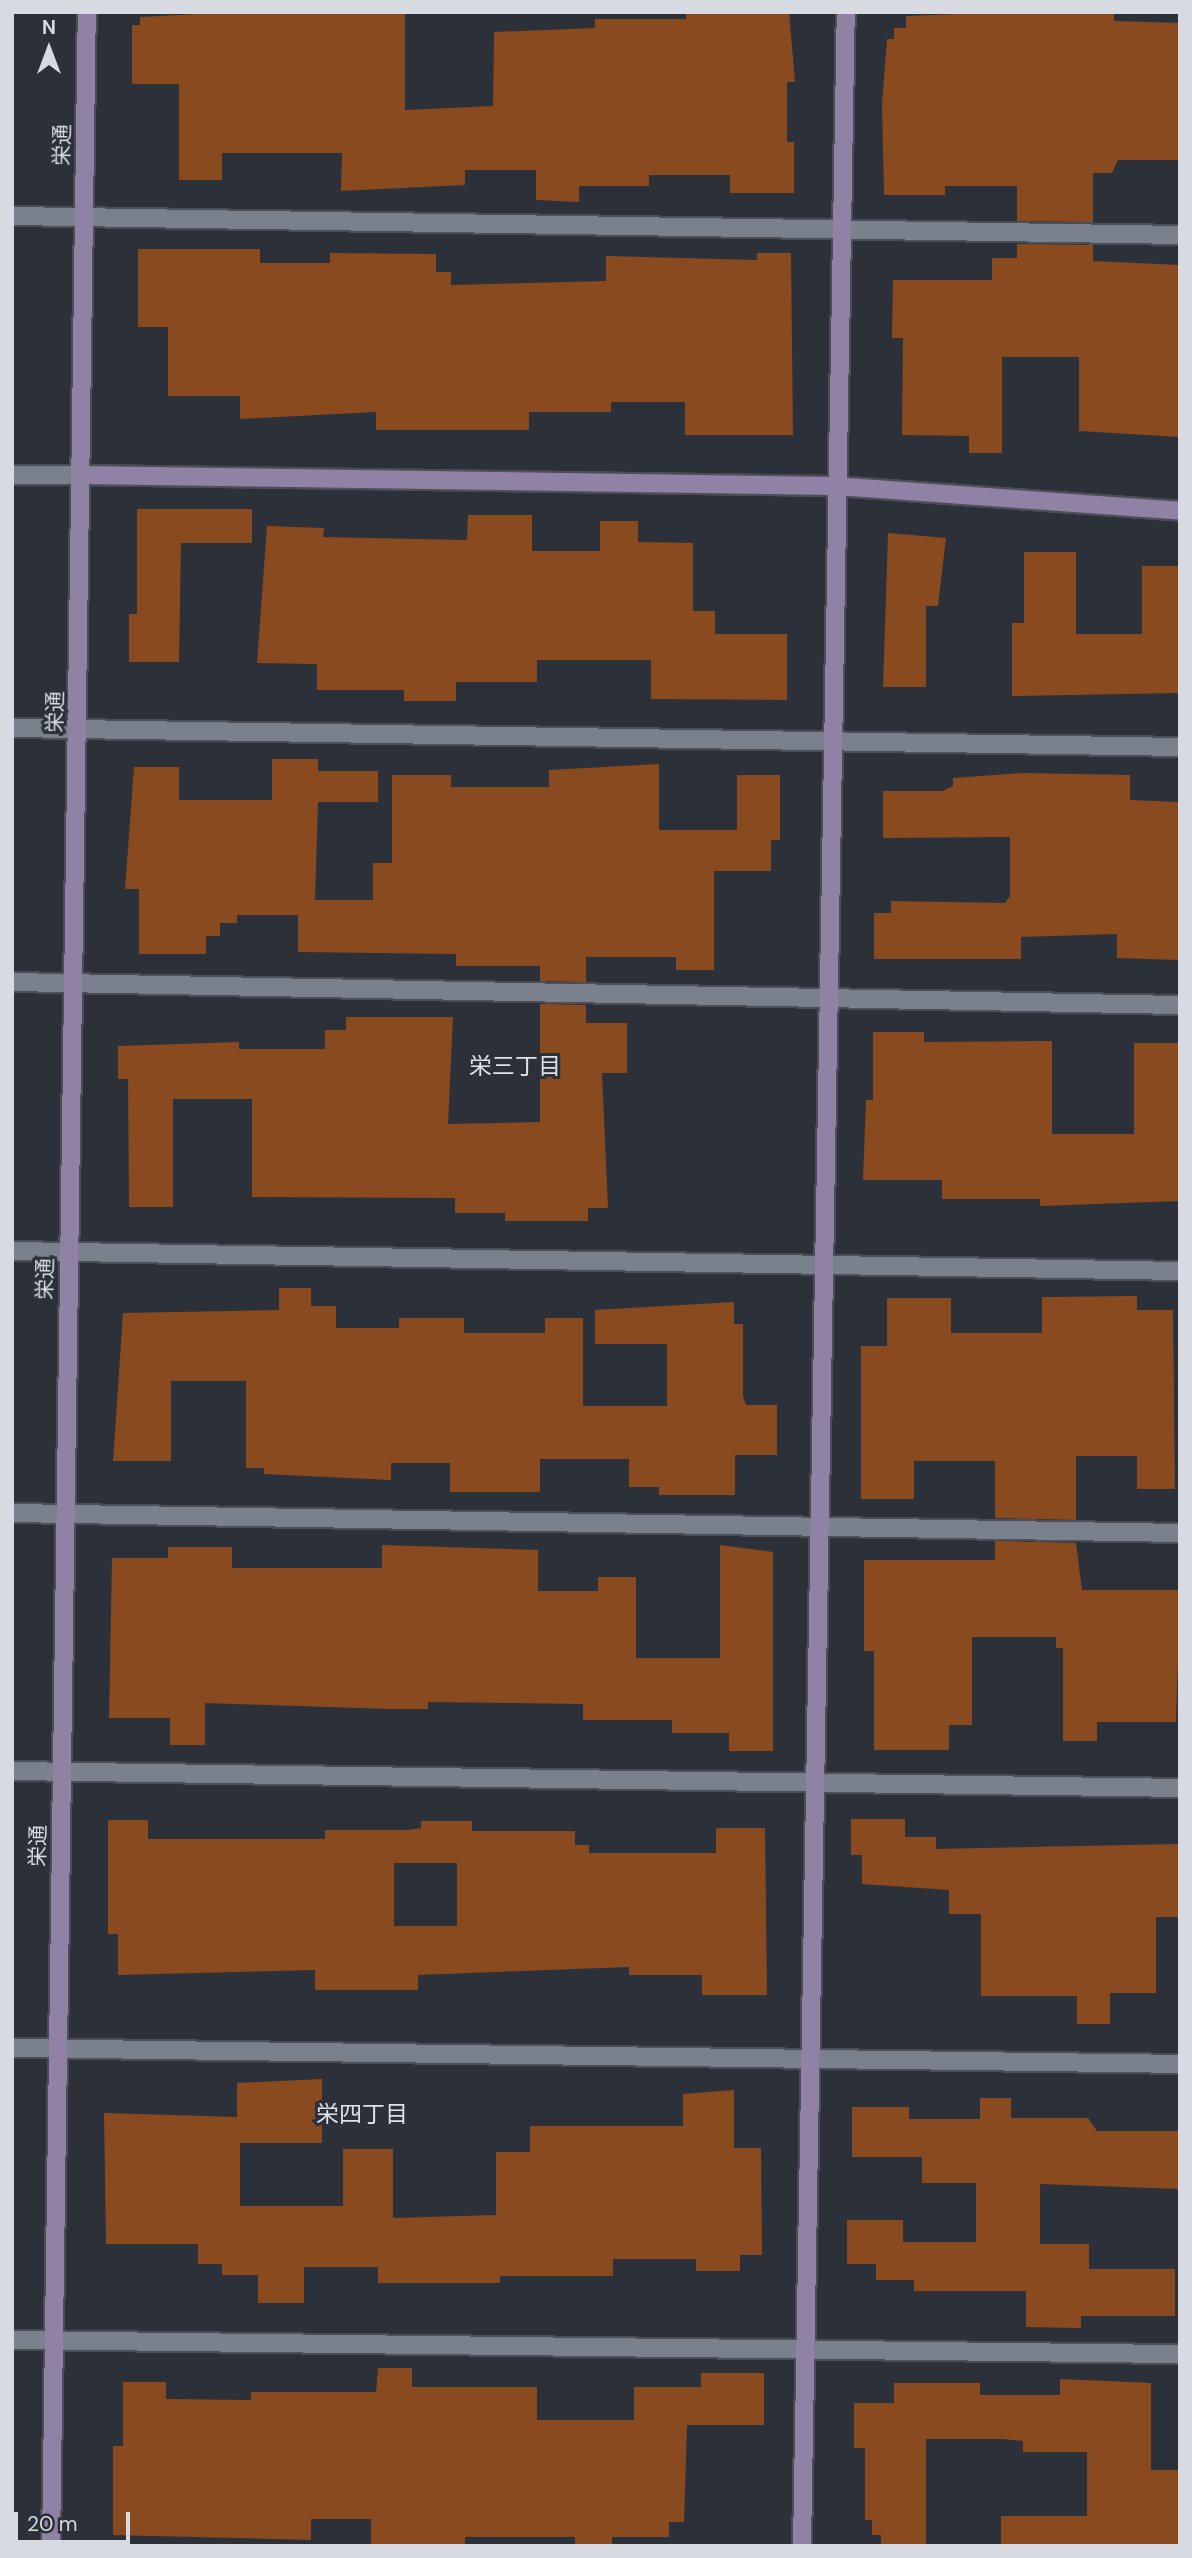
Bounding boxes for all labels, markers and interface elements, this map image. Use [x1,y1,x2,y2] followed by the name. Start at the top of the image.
[14,14,84,84] north arrow
[42,15,56,40] text: N
[49,124,75,166] street label: 栄通
[42,691,68,733] street label: 栄通
[469,1052,561,1080] district label: 栄三丁目
[32,1258,58,1300] street label: 栄通
[25,1825,51,1867] street label: 栄通
[316,2100,408,2128] district label: 栄四丁目
[18,2498,133,2542] scale bar
[27,2510,78,2538] text: 20 m

